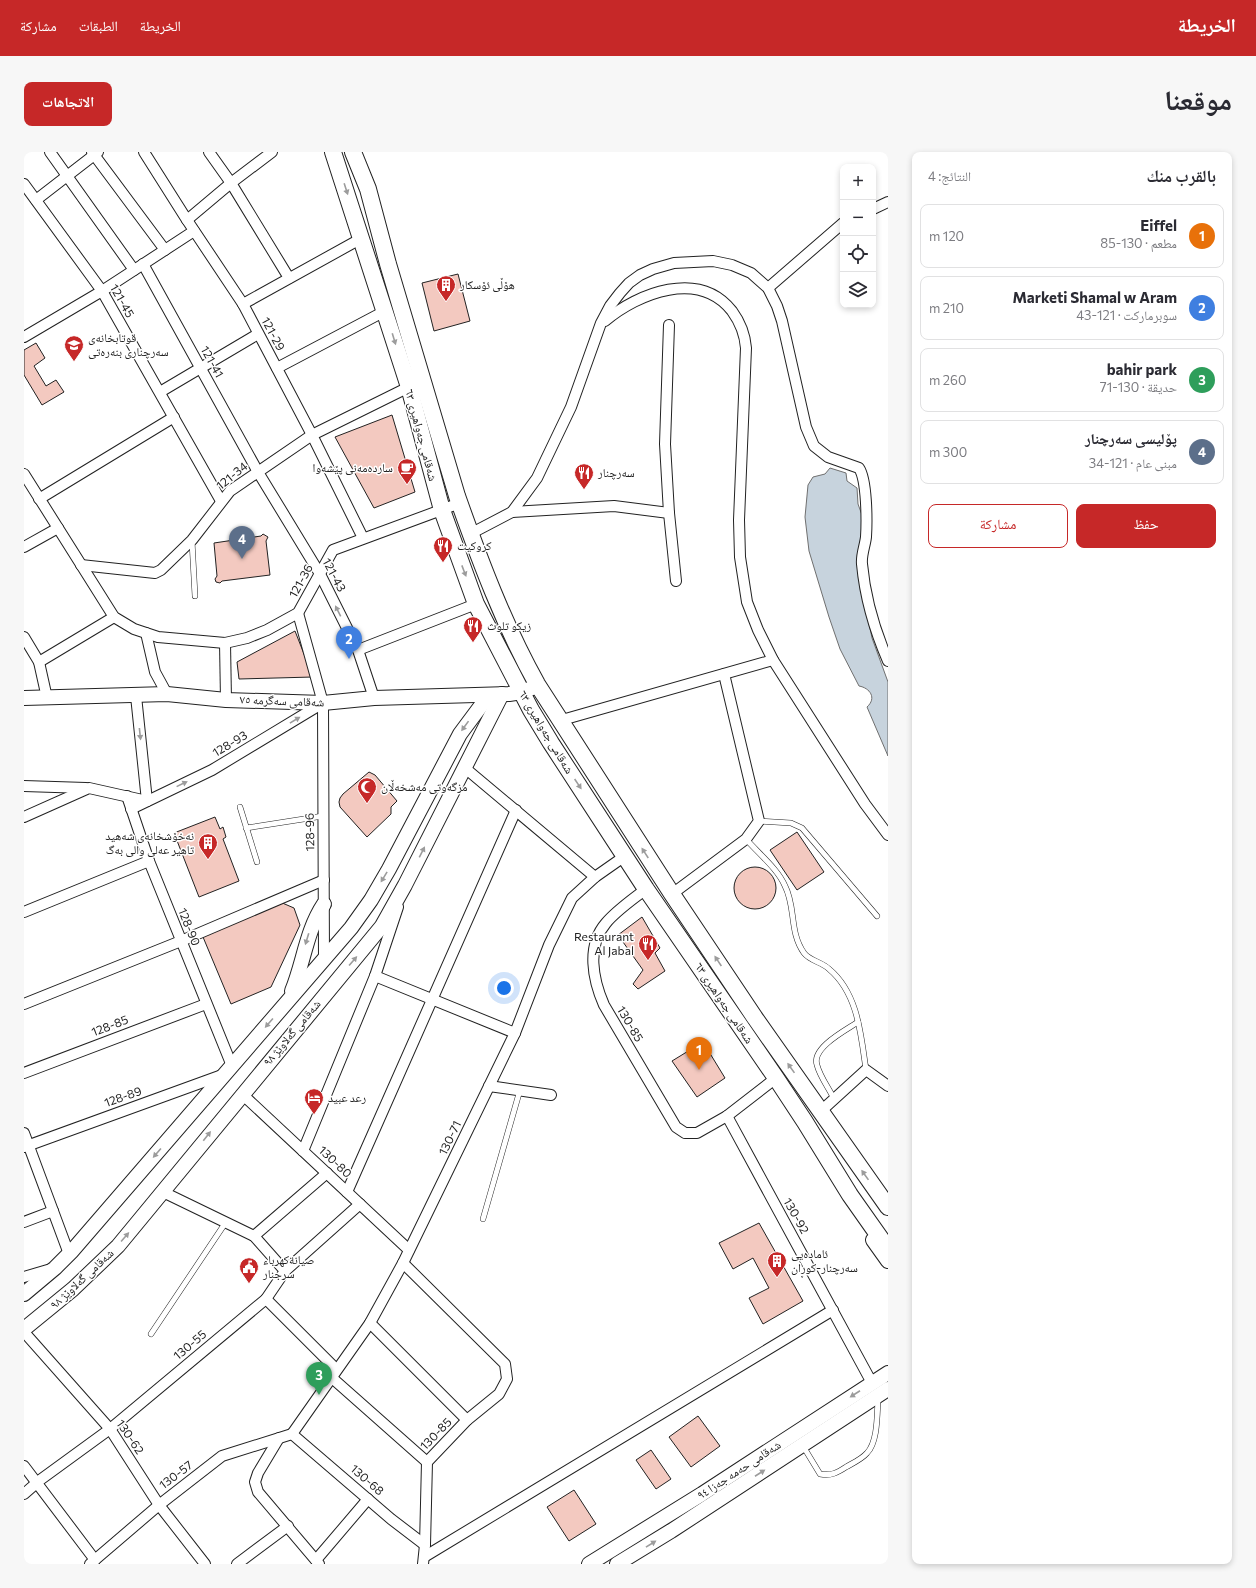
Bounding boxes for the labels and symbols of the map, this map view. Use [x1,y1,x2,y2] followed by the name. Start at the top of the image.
[343,183,349,195] one-way arrow
[435,274,457,302] building icon: هۆڵی ئۆسکار
[459,277,515,292] place label: هۆڵی ئۆسکار
[108,281,138,320] street label: 121-45
[259,314,288,353] street label: 121-29
[88,330,169,359] place label: قوتابخانەی سەرچناری بنەرەتی
[63,334,85,362] school or university icon: قوتابخانەی سەرچناری بنەرەتی
[391,334,397,346] one-way arrow
[199,343,227,380] street label: 121-41
[402,387,441,483] street label: شەقامی جەواهیری ٦٣
[396,457,418,485] cafe icon: ساردەمەنی پێشەوا
[213,458,250,492] street label: 121-34
[313,460,393,475] place label: ساردەمەنی پێشەوا
[573,462,595,490] restaurant icon: سەرچنار
[597,465,635,480] place label: سەرچنار
[229,526,255,559] pin: 4
[432,535,454,563] restaurant icon: كروكيت
[457,538,492,553] place label: كروكيت
[320,555,350,594] street label: 121-43
[285,561,315,600] street label: 121-36
[461,565,467,577] one-way arrow
[335,605,341,616] one-way arrow
[462,615,484,643] restaurant icon: زيكو تلوث
[487,618,531,633] place label: زيكو تلوث
[336,626,362,659] pin: 2
[515,687,577,776] street label: شەقامی جەواهیری ٦٣
[240,692,325,709] street label: شەقامی سەگرمە ٧٥
[290,716,300,724] one-way arrow
[461,720,470,731] one-way arrow
[210,727,250,759] street label: 128-93
[137,728,143,740] one-way arrow
[356,776,378,804] mosque icon: مزگەوتی مەشخەڵان
[381,779,467,794] place label: مزگەوتی مەشخەڵان
[574,779,582,789] one-way arrow
[177,781,188,787] one-way arrow
[302,813,316,851] street label: 128-96
[105,828,194,857] place label: نەخۆشخانەی شەهید تاهیر عەلی والی بەگ
[197,832,219,860] building icon: نەخۆشخانەی شەهید تاهیر عەلی والی بەگ
[419,846,425,857] one-way arrow
[641,848,649,859] one-way arrow
[381,871,388,883] one-way arrow
[176,906,204,948] street label: 128-90
[574,929,634,958] place label: Restaurant Al Jabal
[304,933,310,945] one-way arrow
[637,933,659,961] restaurant icon: Restaurant Al Jabal
[714,955,721,967] one-way arrow
[348,956,357,966] one-way arrow
[692,959,757,1046] street label: شەقامی جەواهیری ٦٣
[494,978,514,998] your location
[260,996,324,1069] street label: شەقامی گەلاوێژ ٩٨
[615,1003,647,1044] street label: 130-85
[89,1012,130,1038] street label: 128-85
[265,1018,274,1028] one-way arrow
[686,1037,712,1070] pin: 1
[787,1063,795,1074] one-way arrow
[102,1083,143,1109] street label: 128-89
[303,1087,325,1115] hotel icon: رعد عبيد
[328,1090,367,1105] place label: رعد عبيد
[435,1118,463,1157] street label: 130-71
[203,1131,212,1142] one-way arrow
[316,1143,355,1180] street label: 130-80
[152,1148,161,1158] one-way arrow
[861,1170,869,1181] one-way arrow
[781,1195,813,1236] street label: 130-92
[121,1232,130,1243] one-way arrow
[47,1245,117,1312] street label: شەقامی گەلاوێژ ٩٨
[791,1246,858,1278] place label: ئامادەیی سەرچنار-کوڕان
[766,1250,788,1278] building icon: ئامادەیی سەرچنار-کوڕان
[262,1252,315,1281] place label: صيانةكهرباء سرجنار
[238,1256,260,1284] public building icon: صيانةكهرباء سرجنار
[170,1326,209,1362] street label: 130-55
[306,1362,332,1395] pin: 3
[850,1390,860,1398] one-way arrow
[417,1414,454,1452] street label: 130-85
[114,1416,148,1457] street label: 130-62
[694,1437,784,1502] street label: شەقامی حەمە جەزا ٩٤
[156,1457,195,1491] street label: 130-57
[348,1461,387,1497] street label: 130-68
[755,1469,765,1477] one-way arrow
[645,1540,657,1547] one-way arrow

